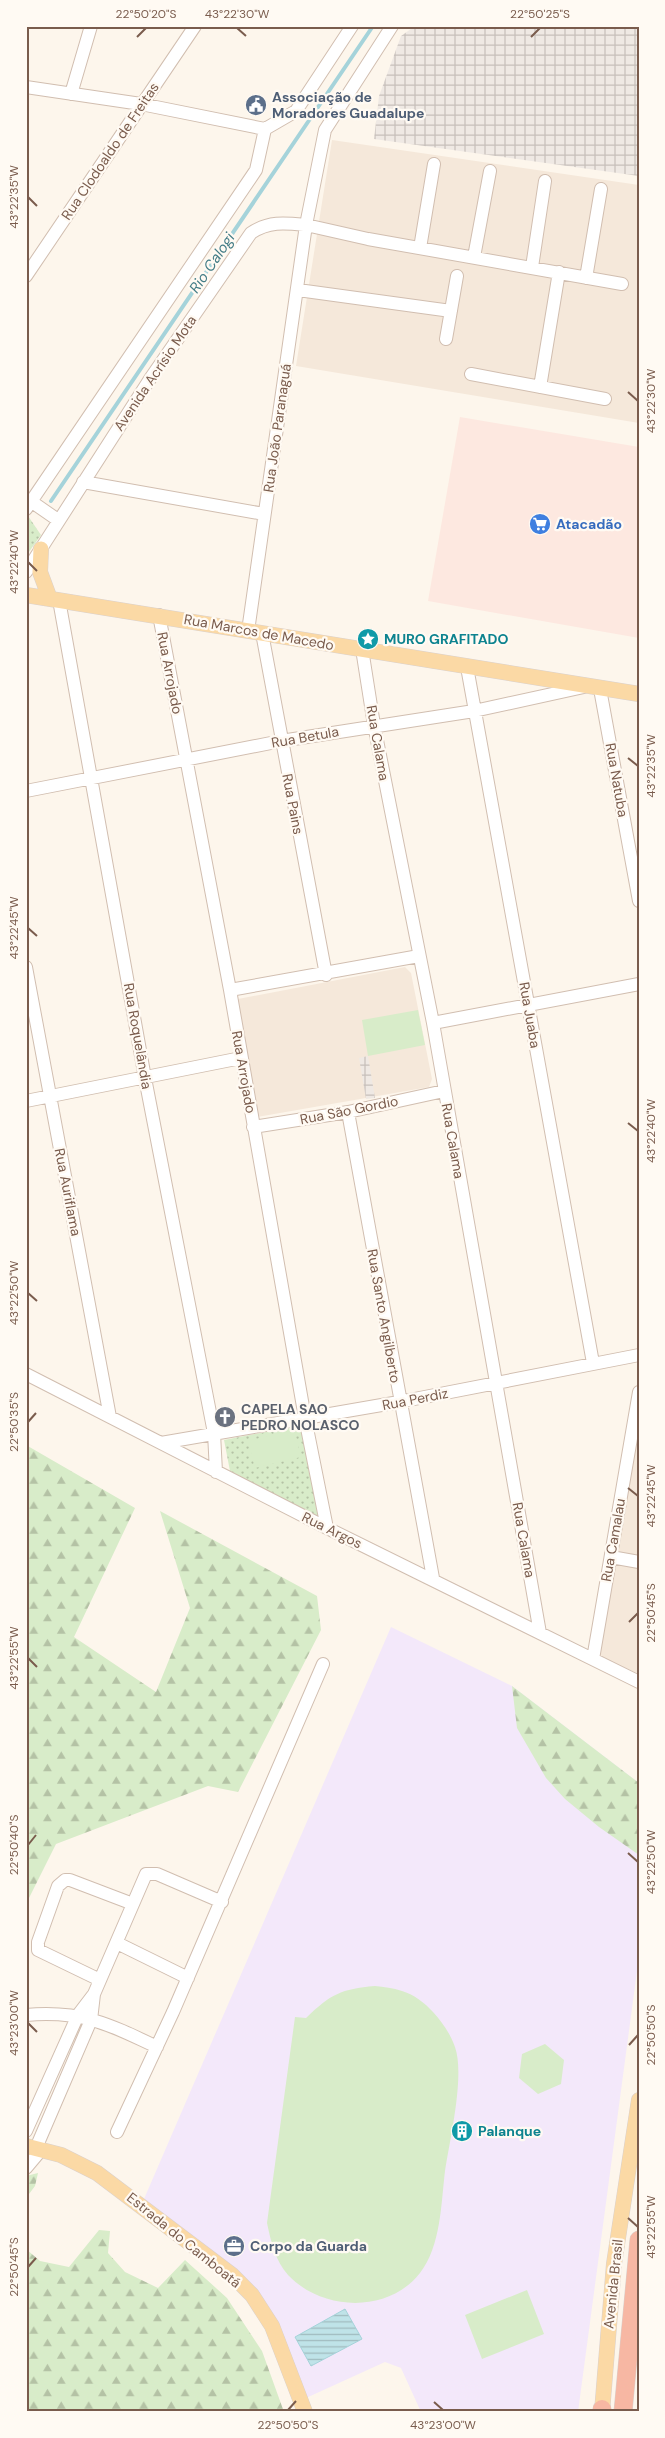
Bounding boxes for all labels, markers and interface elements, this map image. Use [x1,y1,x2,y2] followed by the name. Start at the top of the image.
[116,6,176,22] text: 22°50'20"S
[205,6,270,22] text: 43°22'30"W
[510,6,570,22] text: 22°50'25"S
[57,79,163,223] street label: Rua Clodoaldo de Freitas
[272,88,424,122] place label: Associação de Moradores Guadalupe
[244,93,268,117] public building icon: Associação de Moradores Guadalupe
[6,165,22,229] text: 43°22'35"W
[184,229,240,297] water label: Rio Calogi
[110,312,200,434] street label: Avenida Acrísio Mota
[259,362,295,494] street label: Rua João Paranaguá
[643,368,659,433] text: 43°22'30"W
[528,512,552,536] supermarket icon: Atacadão
[556,515,622,533] place label: Atacadão
[6,530,22,594] text: 43°22'40"W
[183,610,335,654] street label: Rua Marcos de Macedo
[356,627,380,651] place icon: MURO GRAFITADO
[153,630,187,716] street label: Rua Arrojado
[384,630,508,648] place label: MURO GRAFITADO
[363,704,393,782] street label: Rua Calama
[270,722,340,752] street label: Rua Betula
[643,734,659,798] text: 43°22'35"W
[602,742,632,818] street label: Rua Natuba
[278,772,308,836] street label: Rua Pains
[6,896,22,960] text: 43°22'45"W
[515,981,545,1049] street label: Rua Juaba
[120,982,156,1090] street label: Rua Roquelândia
[228,1029,260,1115] street label: Rua Arrojado
[298,1092,400,1128] street label: Rua São Gordio
[643,1099,659,1163] text: 43°22'40"W
[438,1102,468,1180] street label: Rua Calama
[51,1147,85,1237] street label: Rua Auriflama
[363,1248,405,1384] street label: Rua Santo Angilberto
[6,1260,22,1325] text: 43°22'50"W
[380,1384,450,1414] street label: Rua Perdiz
[6,1392,22,1452] text: 22°50'35"S
[241,1400,359,1434] place label: CAPELA SAO PEDRO NOLASCO
[213,1405,237,1429] church icon: CAPELA SAO PEDRO NOLASCO
[643,1464,659,1528] text: 43°22'45"W
[597,1497,629,1583] street label: Rua Camalau
[509,1501,539,1579] street label: Rua Calama
[299,1508,365,1552] street label: Rua Argos
[643,1583,659,1643] text: 22°50'45"S
[6,1626,22,1690] text: 43°22'55"W
[6,1815,22,1875] text: 22°50'40"S
[643,1829,659,1894] text: 43°22'50"W
[6,1990,22,2056] text: 43°23'00"W
[643,2004,659,2066] text: 22°50'50"S
[450,2119,474,2143] building icon: Palanque
[478,2122,541,2140] place label: Palanque
[123,2188,245,2292] street label: Estrada do Camboatá
[643,2195,659,2259] text: 43°22'55"W
[222,2234,246,2258] office icon: Corpo da Guarda
[6,2237,22,2297] text: 22°50'45"S
[250,2237,367,2255] place label: Corpo da Guarda
[599,2238,627,2330] street label: Avenida Brasil
[258,2417,319,2433] text: 22°50'50"S
[410,2417,476,2433] text: 43°23'00"W

